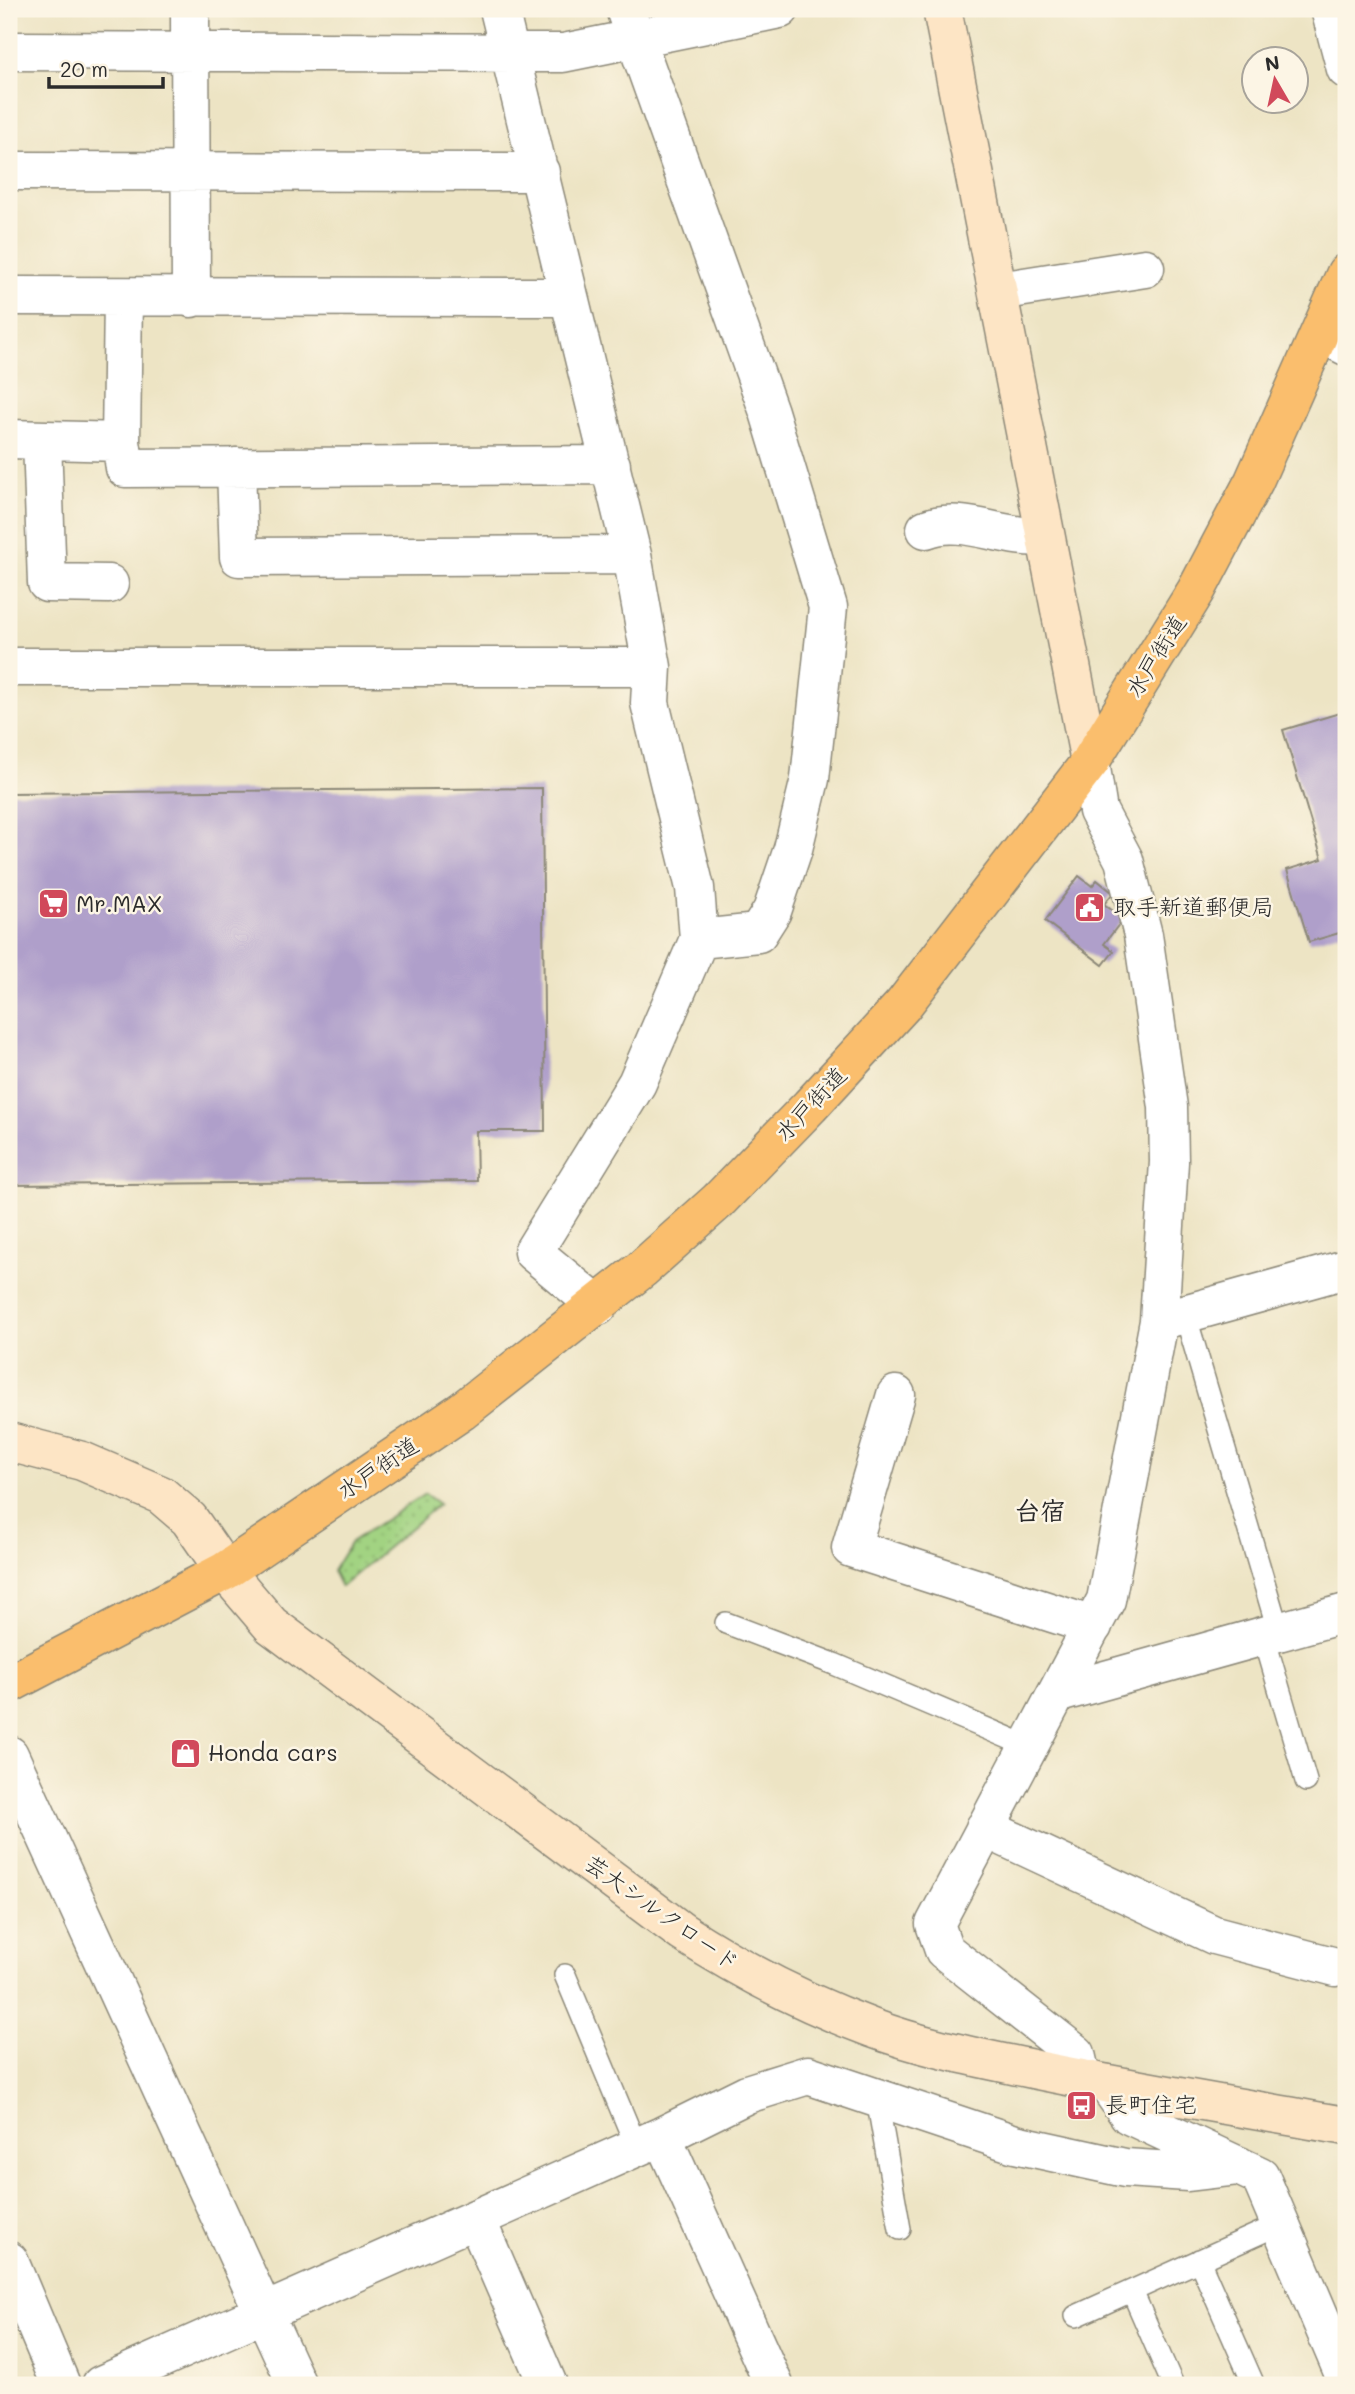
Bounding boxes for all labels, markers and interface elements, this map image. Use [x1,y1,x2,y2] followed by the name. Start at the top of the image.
[49,46,163,90] scale bar
[1240,46,1310,116] north arrow
[1263,49,1281,76] text: N
[60,55,108,82] text: 20 m
[1118,609,1192,702] street label: 水戸街道
[36,887,70,921] supermarket icon: Mr.MAX
[76,888,162,918] place label: Mr.MAX
[1073,890,1107,924] public building icon: 取手新道郵便局
[1113,891,1274,921] place label: 取手新道郵便局
[768,1059,853,1147] street label: 水戸街道
[331,1429,424,1505] street label: 水戸街道
[1014,1493,1066,1527] district label: 台宿
[168,1736,202,1770] shop icon: Honda cars
[208,1737,338,1767] place label: Honda cars
[579,1848,746,1977] street label: 芸大シルクロード
[1065,2088,1099,2122] bus stop icon: 長町住宅
[1105,2089,1197,2119] place label: 長町住宅

